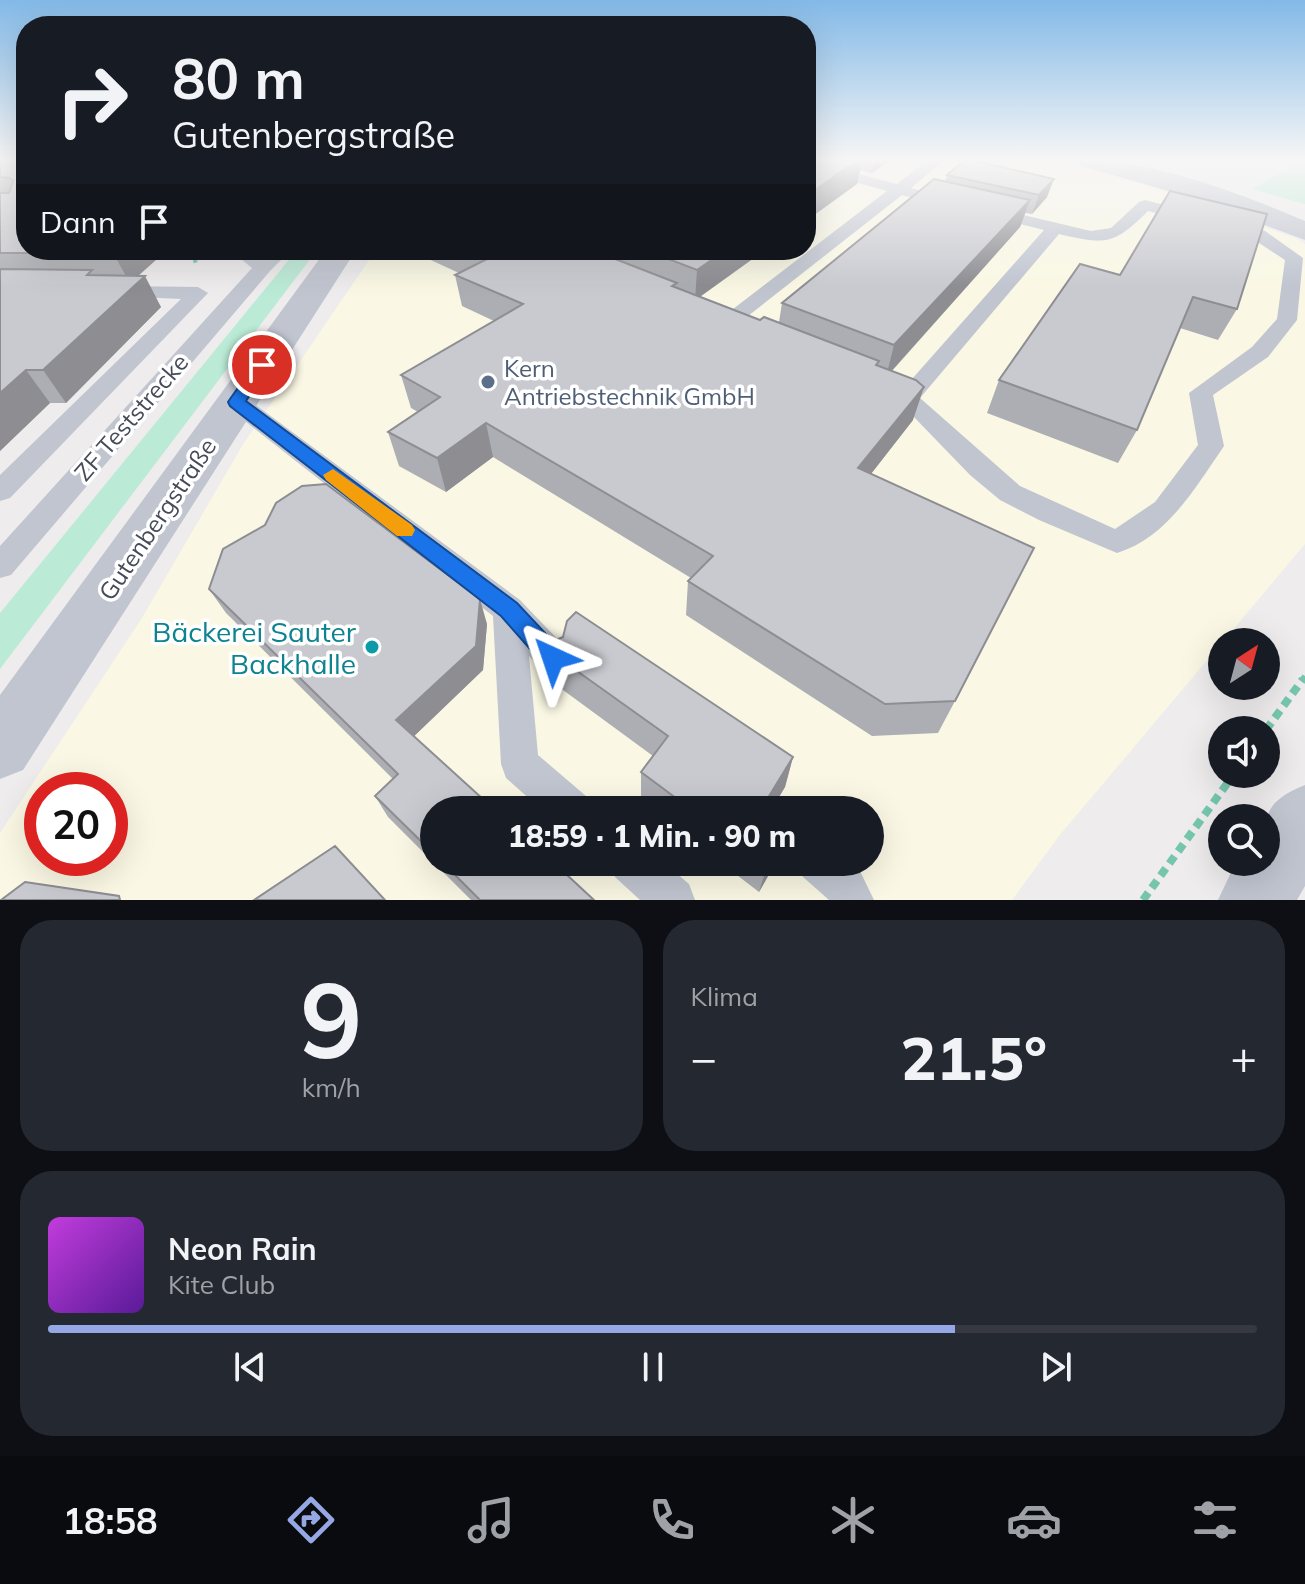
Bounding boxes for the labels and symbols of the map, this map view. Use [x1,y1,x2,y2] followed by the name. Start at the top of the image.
[228,331,296,399] pin
[68,347,194,487] street label: ZF Teststrecke
[504,353,755,411] place label: Kern Antriebstechnik GmbH
[479,373,497,391] marker: Kern Antriebstechnik GmbH
[92,432,222,606] street label: Gutenbergstraße
[152,614,357,681] place label: Bäckerei Sauter Backhalle
[511,616,595,700] position arrow
[1208,628,1280,700] north arrow
[363,638,381,656] marker: Bäckerei Sauter Backhalle
[24,772,128,876] speed limit sign: 20

